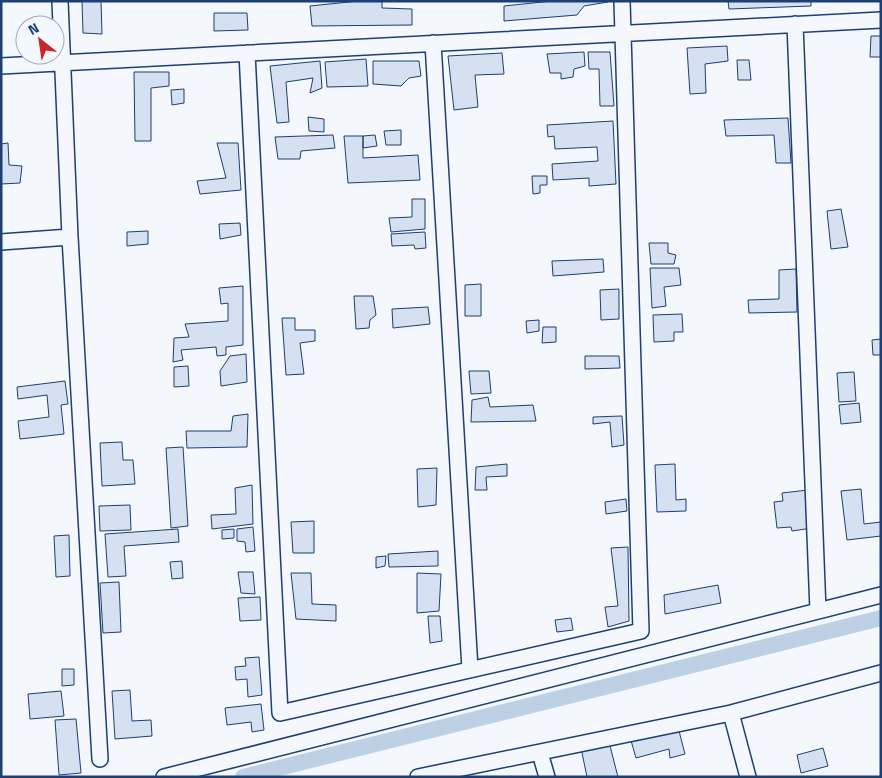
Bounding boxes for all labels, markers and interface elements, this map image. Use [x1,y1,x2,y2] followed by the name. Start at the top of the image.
[15,15,65,65] north arrow
[24,17,43,40] text: N

